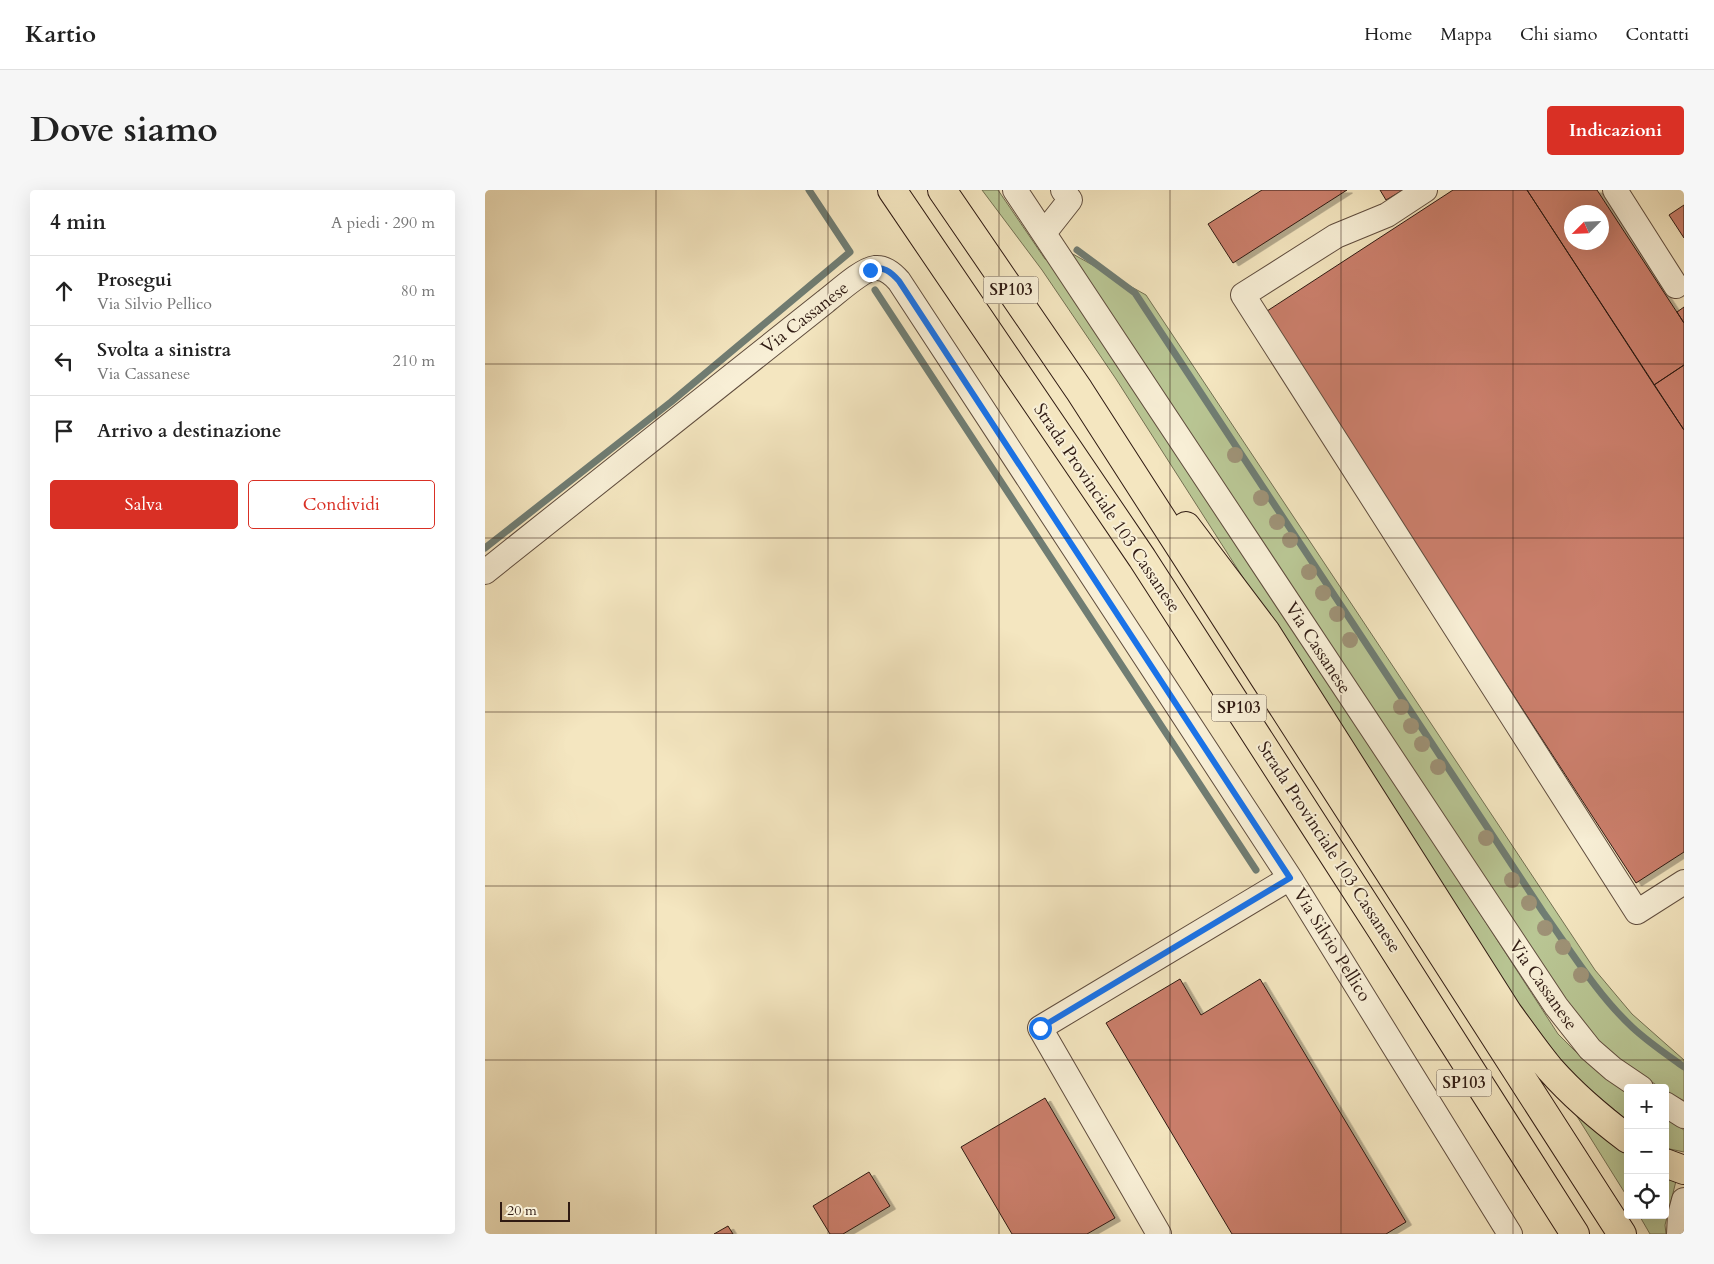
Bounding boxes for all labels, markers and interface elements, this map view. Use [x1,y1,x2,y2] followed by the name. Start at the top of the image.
[25,18,96,51] text: Kartio
[1364,22,1412,47] text: Home
[1440,22,1492,47] text: Mappa
[1520,22,1597,47] text: Chi siamo
[1625,22,1689,47] text: Contatti
[30,106,218,154] text: Dove siamo
[1547,106,1684,155] button: Indicazioni
[1564,205,1609,250] north arrow
[50,208,106,237] text: 4 min
[331,212,435,234] text: A piedi · 290 m
[859,259,882,282] route end
[97,267,172,293] text: Prosegui
[756,276,854,360] street label: Via Cassanese
[983,276,1039,304] road number: SP103
[50,277,78,305] icon: ahead
[401,280,435,302] text: 80 m
[97,293,212,315] text: Via Silvio Pellico
[97,337,231,363] text: Svolta a sinistra
[50,347,78,375] icon: left
[393,350,435,372] text: 210 m
[97,363,190,385] text: Via Cassanese
[1027,398,1187,618] street label: Strada Provinciale 103 Cassanese
[50,417,78,445] icon: arrive
[97,418,281,444] text: Arrivo a destinazione
[50,480,238,529] button: Salva
[248,480,435,529] button: Condividi
[1279,597,1357,699] street label: Via Cassanese
[1211,694,1267,722] road number: SP103
[1251,736,1407,958] street label: Strada Provinciale 103 Cassanese
[1287,884,1377,1007] street label: Via Silvio Pellico
[1503,935,1583,1035] street label: Via Cassanese
[1029,1017,1052,1040] route start
[1437,1070,1491,1096] road number: SP103
[1624,1084,1669,1219] map controls
[1624,1084,1669,1129] button: +
[1624,1129,1669,1174] button: −
[1624,1174,1669,1219] button: locate
[500,1199,570,1222] scale bar
[507,1201,537,1220] text: 20 m

